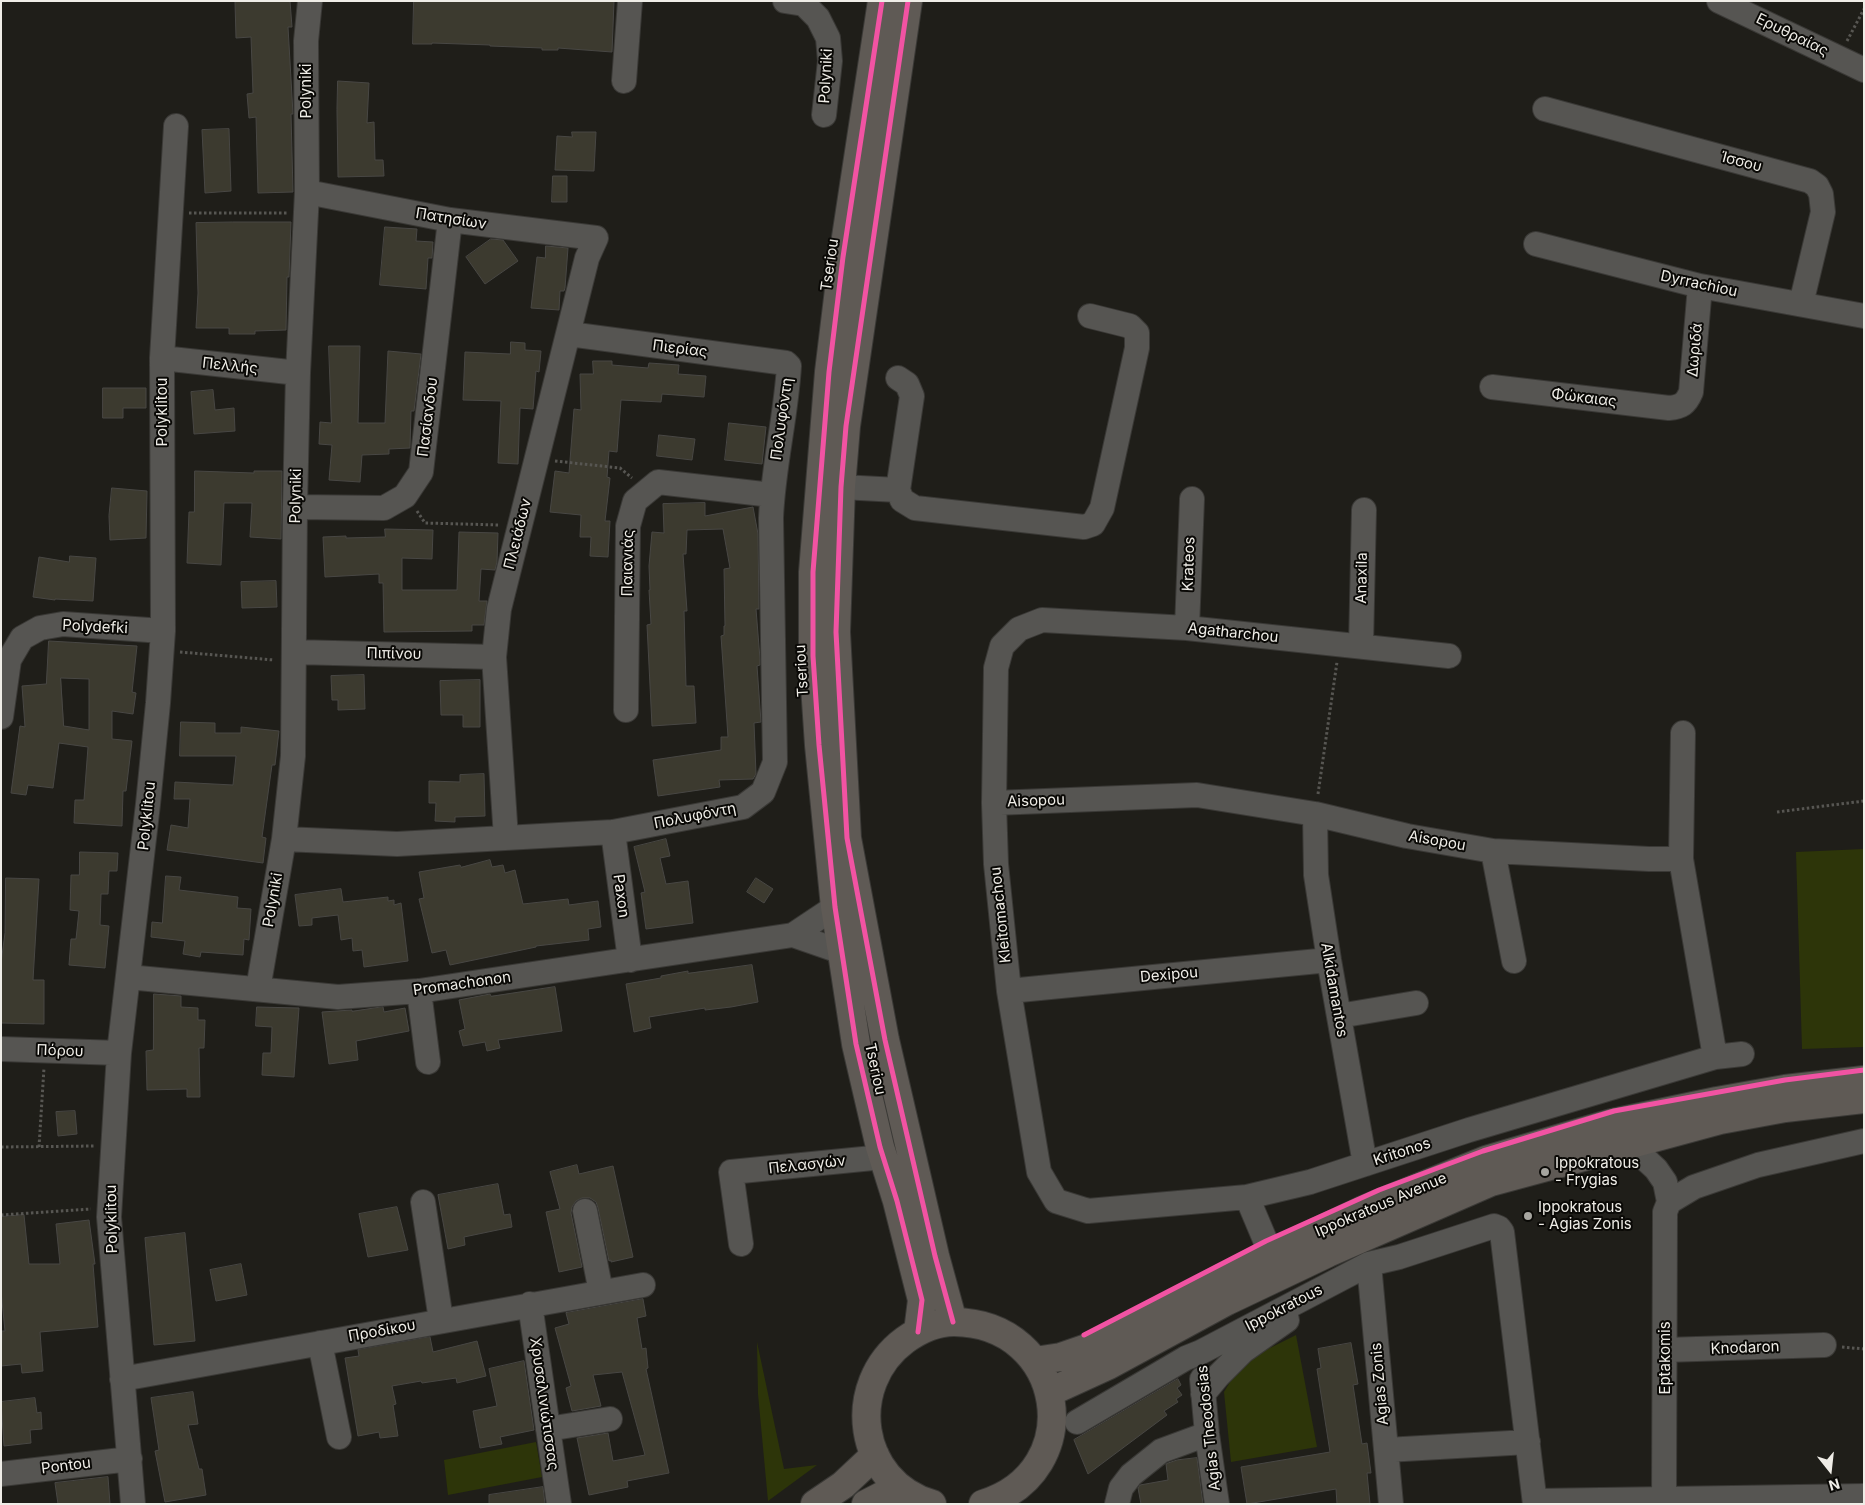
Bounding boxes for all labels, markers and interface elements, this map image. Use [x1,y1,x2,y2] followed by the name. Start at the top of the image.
[1753,10,1831,60] street label: Ερυθραίας
[816,48,836,104] street label: Polyniki
[297,64,315,118] street label: Polyniki
[1718,148,1764,176] street label: Ίσσου
[414,205,488,233] street label: Πατησίων
[817,238,843,292] street label: Tseriou
[1659,267,1739,301] street label: Dyrrachiou
[1684,322,1706,378] street label: Δωριδά
[652,337,708,361] street label: Πιερίας
[201,354,259,378] street label: Πελλής
[414,376,442,458] street label: Πασίανδου
[767,377,797,461] street label: Πολυφόντη
[153,378,171,446] street label: Polyklitou
[1550,385,1618,411] street label: Φώκαιας
[287,468,305,524] street label: Polyniki
[500,497,536,571] street label: Πλειάδων
[618,530,638,596] street label: Παιανιάς
[1179,536,1199,592] street label: Krateos
[1353,552,1371,604] street label: Anaxila
[62,616,128,638] street label: Polydefki
[1187,619,1279,647] street label: Agatharchou
[792,644,812,698] street label: Tseriou
[366,645,422,663] street label: Πιπίνου
[134,781,160,851] street label: Polyklitou
[1007,791,1065,811] street label: Aisopou
[652,799,738,833] street label: Πολυφόντη
[1407,827,1467,855] street label: Aisopou
[987,866,1015,964] street label: Kleitomachou
[259,871,287,929] street label: Polyniki
[609,873,633,919] street label: Paxon
[1317,941,1351,1039] street label: Alkidamantos
[1139,964,1199,986] street label: Dexipou
[412,968,512,1000] street label: Promachonon
[36,1041,84,1061] street label: Πόρου
[861,1041,889,1097] street label: Tseriou
[1371,1134,1433,1170] street label: Kritonos
[768,1152,846,1178] street label: Πελασγών
[1555,1154,1639,1189] place label: Ippokratous - Frygias
[1539,1166,1551,1178] marker: Ippokratous - Frygias
[1313,1169,1449,1241] street label: Ippokratous Avenue
[102,1184,122,1254] street label: Polyklitou
[1538,1198,1632,1233] place label: Ippokratous - Agias Zonis
[1522,1210,1534,1222] marker: Ippokratous - Agias Zonis
[1242,1281,1326,1335] street label: Ippokratous
[347,1316,417,1346] street label: Προδίκου
[1656,1321,1674,1395] street label: Eptakomis
[526,1336,562,1472] street label: Χρυσαλινιώτισσας
[1710,1338,1780,1358] street label: Knodaron
[1367,1342,1393,1426] street label: Agias Zonis
[1193,1364,1225,1492] street label: Agias Theodosias
[1805,1445,1855,1495] north arrow
[40,1454,92,1478] street label: Pontou
[1827,1475,1842,1495] text: N

